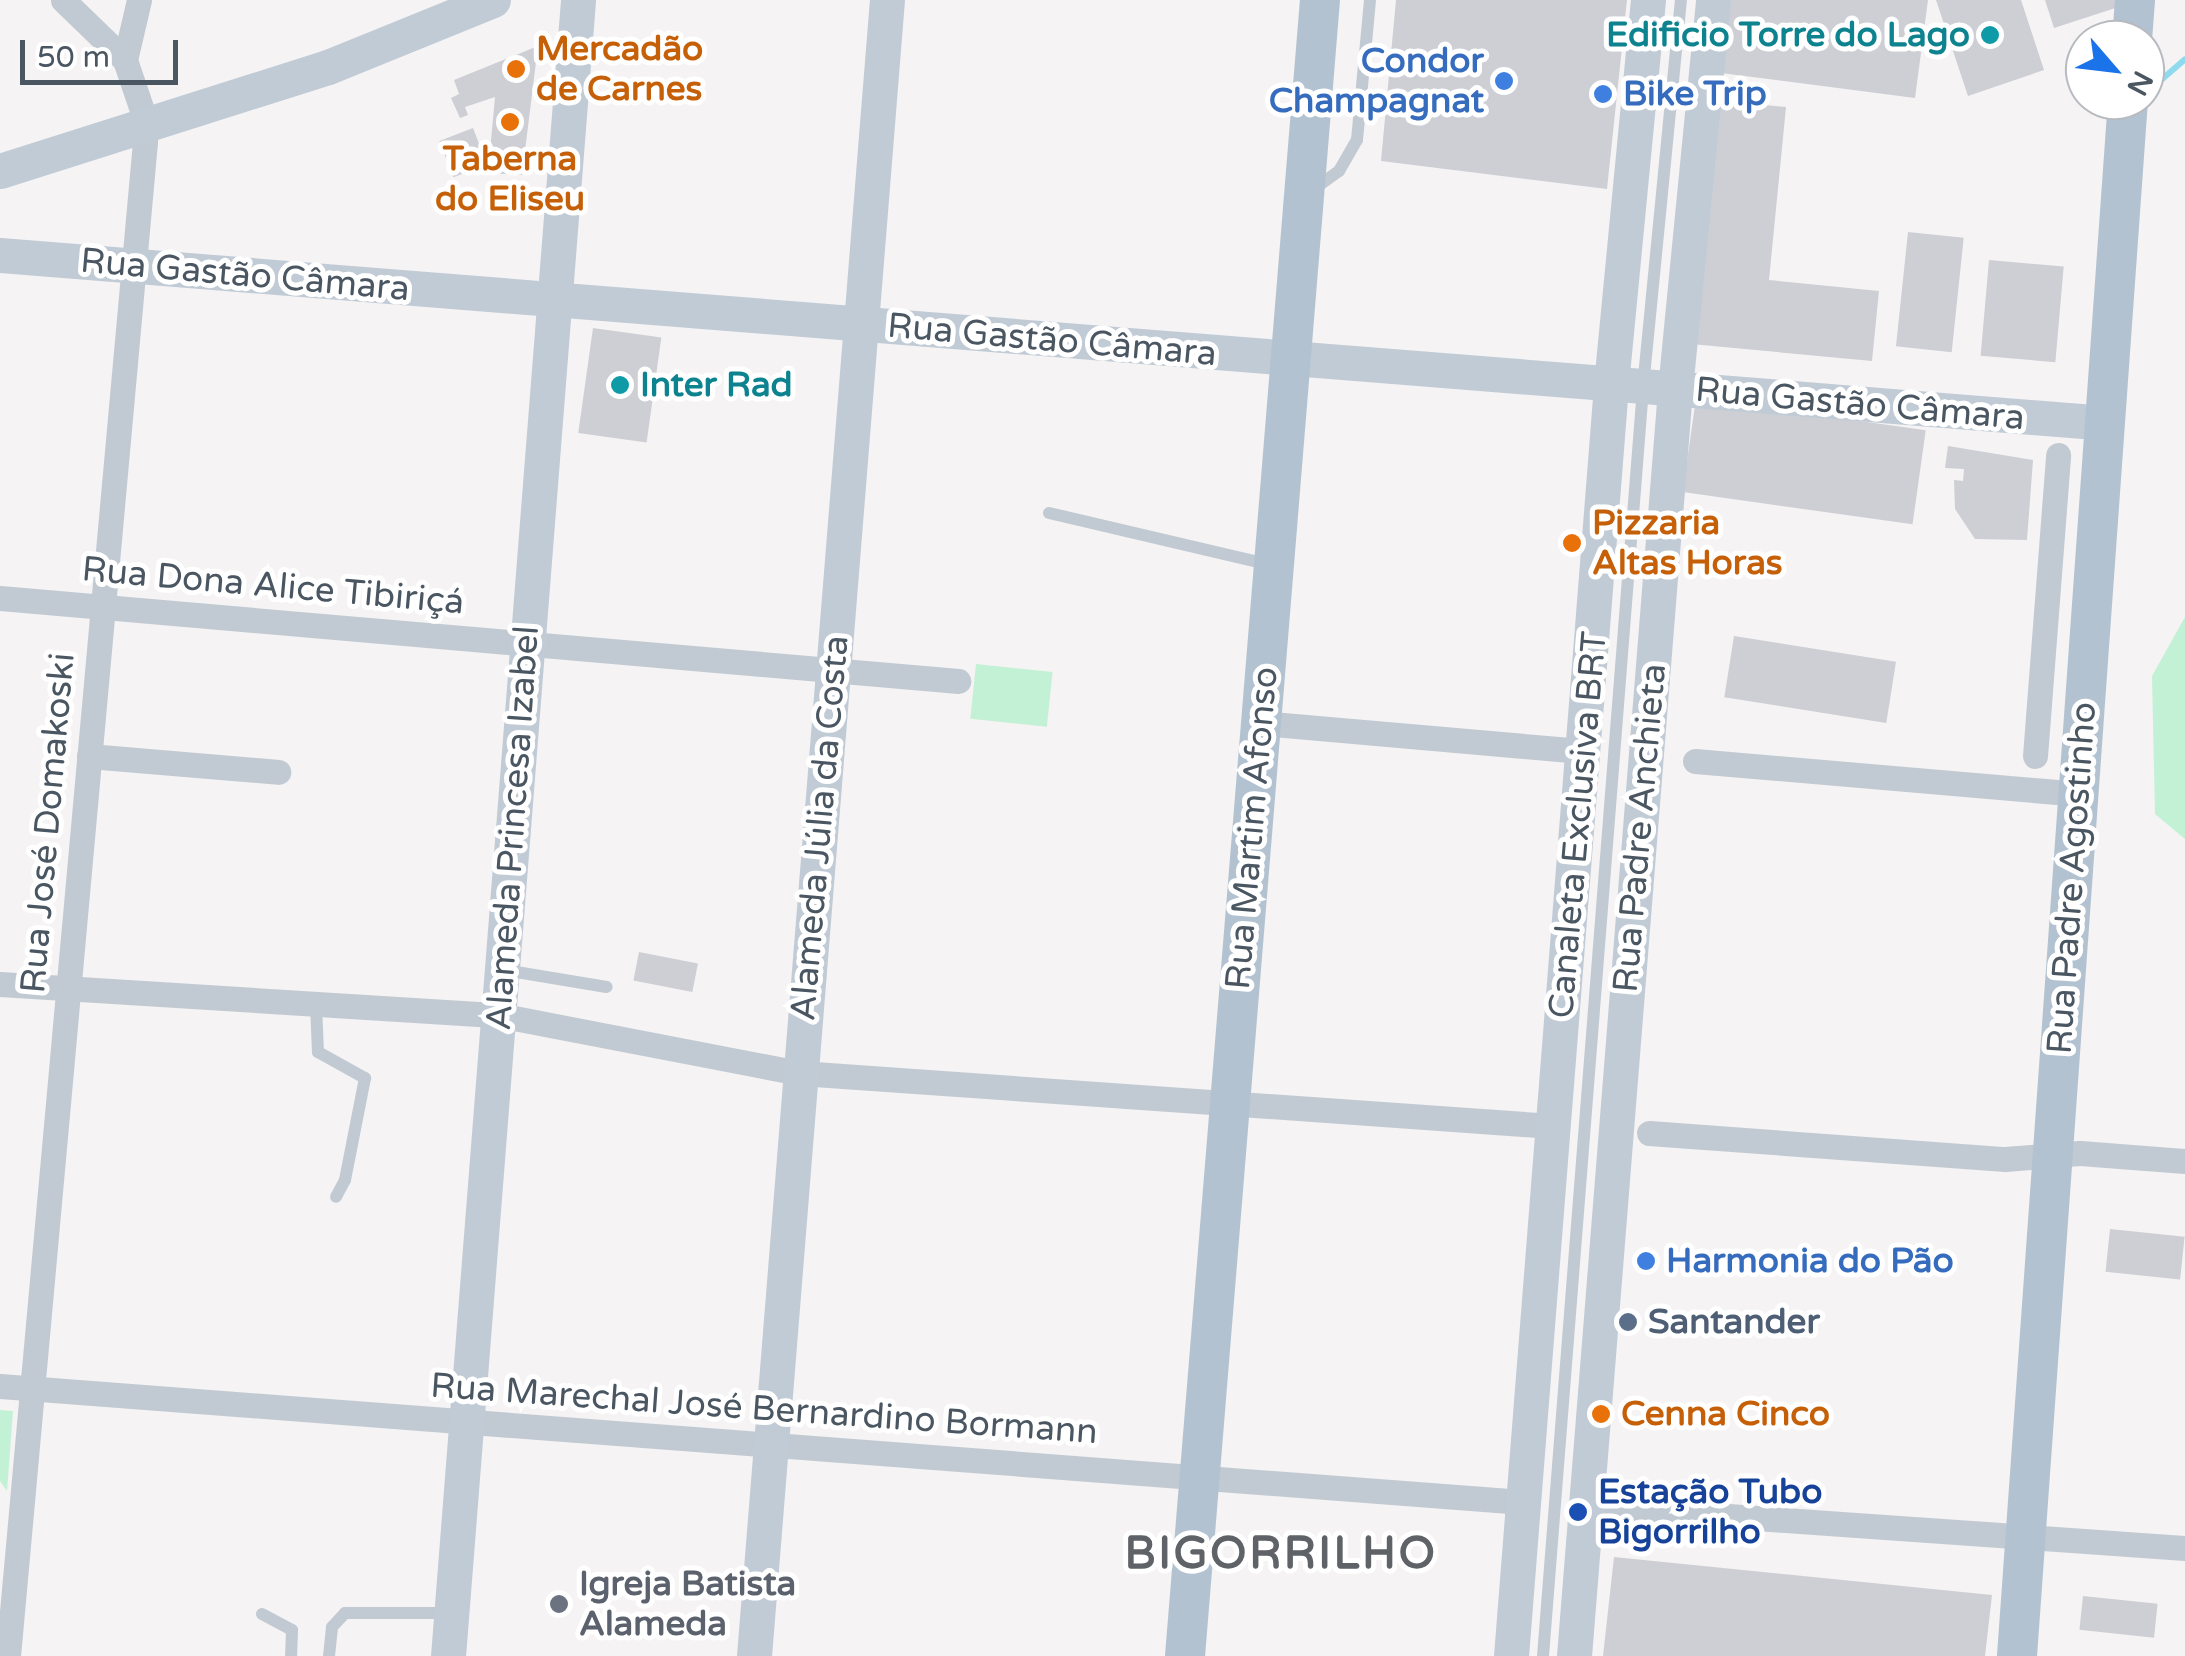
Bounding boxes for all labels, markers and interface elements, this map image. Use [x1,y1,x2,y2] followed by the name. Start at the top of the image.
[1606,14,1970,56] place label: Edificio Torre do Lago
[25,20,182,82] scale bar
[2065,20,2165,120] north arrow
[1979,24,2001,46] marker: Edificio Torre do Lago
[536,28,703,110] place label: Mercadão de Carnes
[37,39,110,76] text: 50 m
[1269,40,1484,122] place label: Condor Champagnat
[505,58,527,80] marker: Mercadão de Carnes
[2119,65,2160,101] text: N
[1493,70,1515,92] marker: Condor Champagnat
[1623,73,1767,115] place label: Bike Trip
[1592,83,1614,105] marker: Bike Trip
[499,111,521,133] marker: Taberna do Eliseu
[435,138,585,220] place label: Taberna do Eliseu
[79,240,411,310] street label: Rua Gastão Câmara
[886,305,1218,375] street label: Rua Gastão Câmara
[640,364,793,406] place label: Inter Rad
[1694,369,2026,439] street label: Rua Gastão Câmara
[609,374,631,396] marker: Inter Rad
[1592,502,1783,584] place label: Pizzaria Altas Horas
[1561,532,1583,554] marker: Pizzaria Altas Horas
[80,548,466,624] street label: Rua Dona Alice Tibiriçá
[478,624,548,1032] street label: Alameda Princesa Izabel
[1540,630,1616,1020] street label: Canaleta Exclusiva BRT
[782,634,858,1022] street label: Alameda Júlia da Costa
[12,651,84,995] street label: Rua José Domakoski
[1605,662,1675,994] street label: Rua Padre Anchieta
[1217,665,1287,991] street label: Rua Martim Afonso
[2039,701,2105,1055] street label: Rua Padre Agostinho
[1666,1240,1954,1282] place label: Harmonia do Pão
[1635,1250,1657,1272] marker: Harmonia do Pão
[1648,1301,1820,1343] place label: Santander
[1617,1311,1639,1333] marker: Santander
[429,1365,1099,1453] street label: Rua Marechal José Bernardino Bormann
[1621,1393,1830,1435] place label: Cenna Cinco
[1590,1403,1612,1425] marker: Cenna Cinco
[1598,1471,1822,1553] place label: Estação Tubo Bigorrilho
[1567,1501,1589,1523] marker: Estação Tubo Bigorrilho
[1125,1528,1437,1582] district label: BIGORRILHO
[579,1563,796,1645] place label: Igreja Batista Alameda
[548,1593,570,1615] marker: Igreja Batista Alameda

